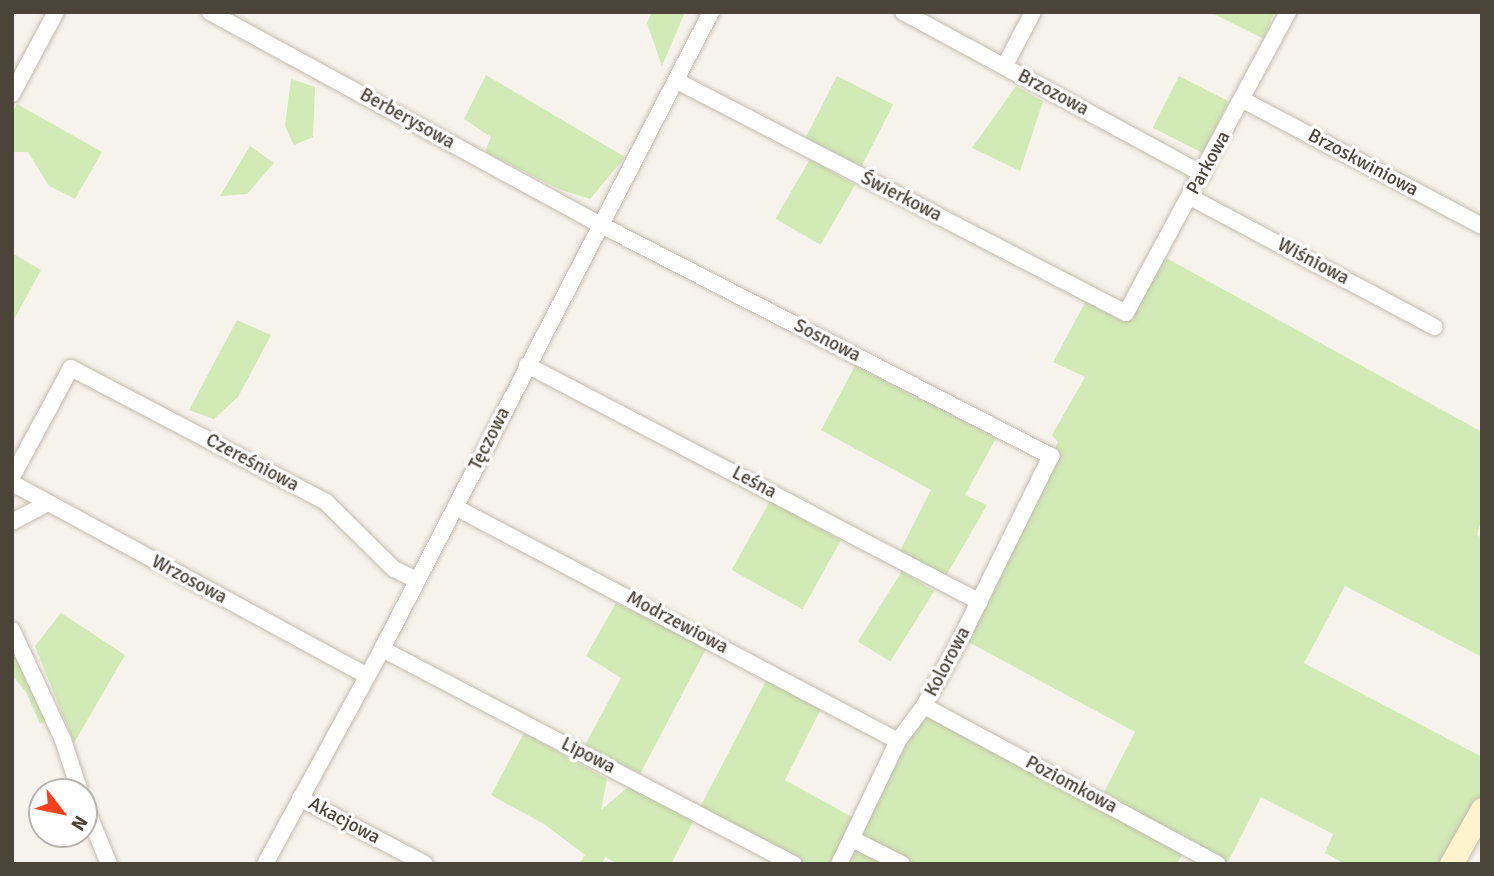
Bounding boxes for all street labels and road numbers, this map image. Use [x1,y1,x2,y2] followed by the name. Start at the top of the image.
[1014,65,1092,121] street label: Brzozowa
[356,84,458,154] street label: Berberysowa
[1304,124,1422,202] street label: Brzoskwiniowa
[1182,127,1236,199] street label: Parkowa
[857,167,945,227] street label: Świerkowa
[1273,234,1353,290] street label: Wiśniowa
[790,315,864,367] street label: Sosnowa
[465,404,515,474] street label: Tęczowa
[202,429,302,497] street label: Czereśniowa
[728,462,780,504] street label: Leśna
[147,551,231,609] street label: Wrzosowa
[622,587,732,659] street label: Modrzewiowa
[920,623,976,701] street label: Kolorowa
[557,733,619,779] street label: Lipowa
[1021,751,1121,819] street label: Poziomkowa
[304,793,384,849] street label: Akacjowa

